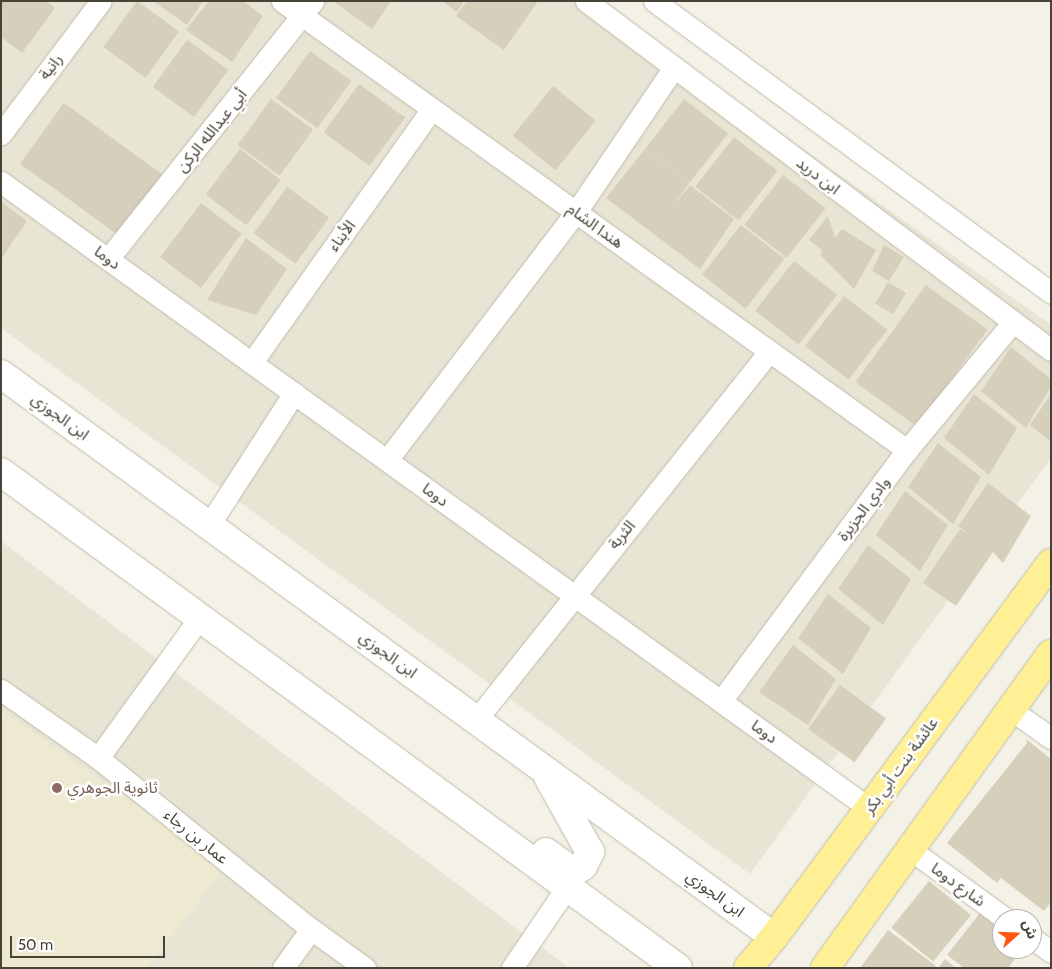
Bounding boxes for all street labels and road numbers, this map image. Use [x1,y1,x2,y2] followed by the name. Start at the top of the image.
[35,50,67,84] street label: رانية
[173,85,251,177] street label: أبي عبدالله الركن
[792,153,844,199] street label: ابن دريد
[563,199,627,253] street label: هندا الشام
[324,217,360,255] street label: الأبناء
[90,242,124,274] street label: دوما
[27,390,93,444] street label: ابن الجوزي
[834,473,894,545] street label: وادي الجزيرة
[418,479,452,511] street label: دوما
[605,517,639,553] street label: الثربة
[355,628,421,682] street label: ابن الجوزي
[859,714,943,818] street label: عائشة بنت أبي بكر
[747,716,781,748] street label: دوما
[160,805,232,869] street label: عمار بن رجاء
[927,859,989,911] street label: شارع دوما
[682,867,748,921] street label: ابن الجوزي

